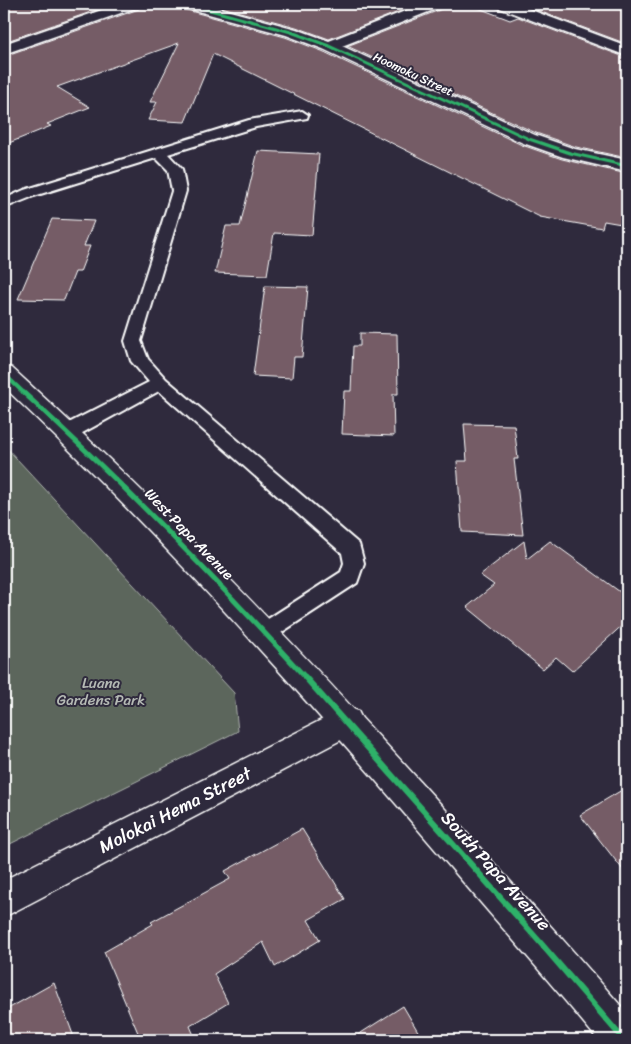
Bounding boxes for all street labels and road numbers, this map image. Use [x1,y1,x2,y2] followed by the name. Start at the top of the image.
[369,46,457,102] street label: Hoomoku Street
[138,482,240,586] street label: West Papa Avenue
[93,757,258,862] street label: Molokai Hema Street
[433,803,559,939] street label: South Papa Avenue

